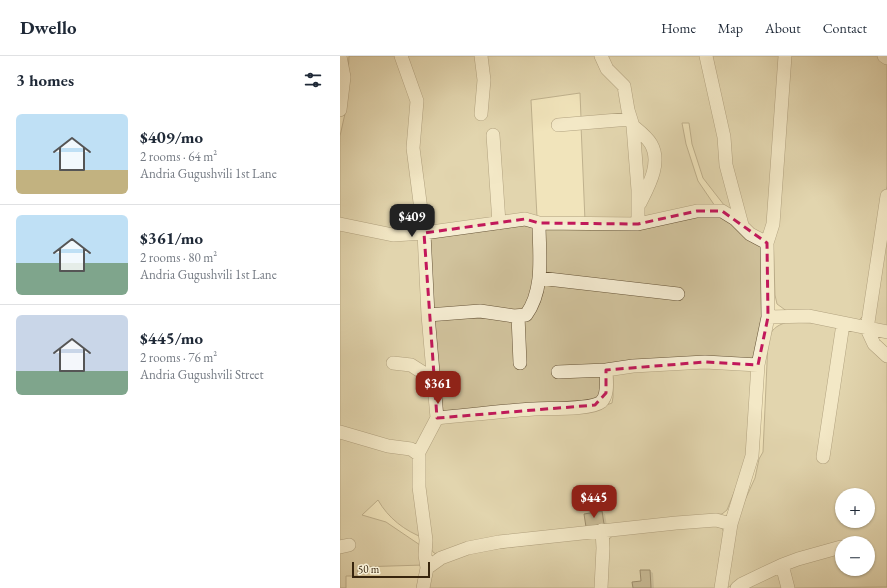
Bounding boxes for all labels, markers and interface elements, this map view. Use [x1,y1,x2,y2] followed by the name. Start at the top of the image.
[20,15,77,40] text: Dwello
[661,19,696,37] text: Home
[718,19,743,37] text: Map
[765,19,801,37] text: About
[823,19,867,37] text: Contact
[16,69,74,91] text: 3 homes
[302,69,324,91] icon: filters
[140,126,203,148] text: $409/mo
[48,130,96,178] icon: home
[140,148,217,165] text: 2 rooms · 64 m²
[140,165,277,182] text: Andria Gugushvili 1st Lane
[388,204,436,238] pin: $409
[399,208,425,225] text: $409
[140,227,203,249] text: $361/mo
[48,231,96,279] icon: home
[140,249,217,266] text: 2 rooms · 80 m²
[140,266,277,283] text: Andria Gugushvili 1st Lane
[140,327,203,349] text: $445/mo
[48,331,96,379] icon: home
[140,349,217,366] text: 2 rooms · 76 m²
[140,366,264,383] text: Andria Gugushvili Street
[414,371,462,405] pin: $361
[425,375,451,392] text: $361
[570,485,618,519] pin: $445
[835,488,875,576] map controls
[835,488,875,528] button: +
[581,489,607,506] text: $445
[835,536,875,576] button: −
[352,560,430,579] scale bar
[358,562,379,576] text: 50 m

